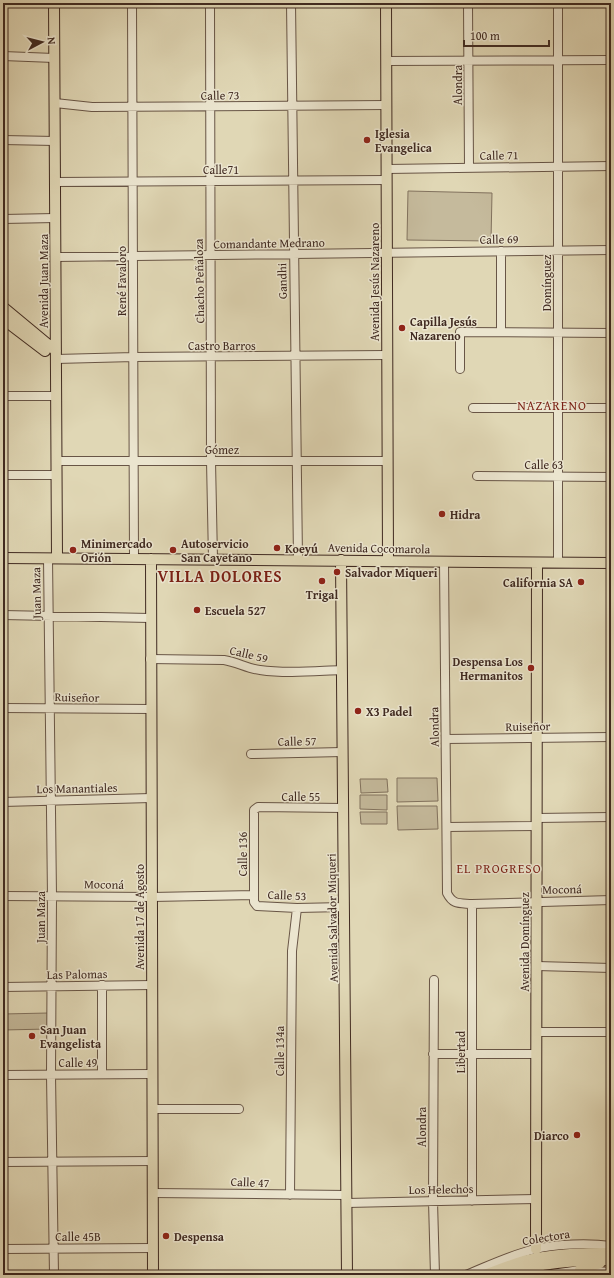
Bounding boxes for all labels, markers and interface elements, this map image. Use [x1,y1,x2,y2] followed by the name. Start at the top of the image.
[22,22,62,62] north arrow
[464,22,549,48] scale bar
[470,27,500,44] text: 100 m
[44,36,60,46] text: N
[449,64,466,105] street label: Alondra
[200,86,240,104] street label: Calle 73
[375,125,433,156] place label: Iglesia Evangelica
[362,135,372,145] marker: Iglesia Evangelica
[479,146,519,164] street label: Calle 71
[203,161,239,178] street label: Calle71
[366,223,383,341] street label: Avenida Jesús Nazareno
[479,230,519,248] street label: Calle 69
[35,233,52,328] street label: Avenida Juan Maza
[213,234,325,252] street label: Comandante Medrano
[190,238,208,323] street label: Chacho Peñaloza
[113,246,130,316] street label: René Favaloro
[538,255,555,311] street label: Domínguez
[273,262,291,299] street label: Gandhi
[410,313,477,344] place label: Capilla Jesús Nazareno
[397,323,407,333] marker: Capilla Jesús Nazareno
[188,337,256,354] street label: Castro Barros
[517,396,587,415] district label: NAZARENO
[205,441,239,458] street label: Gómez
[525,456,564,473] street label: Calle 63
[450,506,481,523] place label: Hidra
[437,509,447,519] marker: Hidra
[81,535,153,566] place label: Minimercado Orión
[181,535,253,566] place label: Autoservicio San Cayetano
[328,539,431,557] street label: Avenida Cocomarola
[285,540,318,557] place label: Koeyú
[272,543,282,553] marker: Koeyú
[68,545,78,555] marker: Minimercado Orión
[168,545,178,555] marker: Autoservicio San Cayetano
[157,564,283,588] district label: VILLA DOLORES
[345,564,438,581] place label: Salvador Miqueri
[27,567,45,621] street label: Juan Maza
[332,567,342,577] marker: Salvador Miqueri
[503,574,573,591] place label: California SA
[317,576,327,586] marker: Trigal
[576,577,586,587] marker: California SA
[306,586,339,603] place label: Trigal
[205,602,266,619] place label: Escuela 527
[192,605,202,615] marker: Escuela 527
[228,641,270,667] street label: Calle 59
[453,653,523,684] place label: Despensa Los Hermanitos
[526,663,536,673] marker: Despensa Los Hermanitos
[54,688,100,706] street label: Ruiseñor
[366,703,412,720] place label: X3 Padel
[353,706,363,716] marker: X3 Padel
[425,706,443,747] street label: Alondra
[505,717,551,735] street label: Ruiseñor
[277,732,317,750] street label: Calle 57
[36,779,118,797] street label: Los Manantiales
[282,788,321,805] street label: Calle 55
[234,832,251,876] street label: Calle 136
[322,853,342,983] street label: Avenida Salvador Miqueri
[456,859,542,878] district label: EL PROGRESO
[131,864,148,970] street label: Avenida 17 de Agosto
[84,875,124,893] street label: Moconá
[542,880,582,898] street label: Moconá
[267,886,307,904] street label: Calle 53
[32,891,49,945] street label: Juan Maza
[516,892,533,992] street label: Avenida Domínguez
[46,965,108,983] street label: Las Palomas
[40,1021,102,1052] place label: San Juan Evangelista
[271,1026,288,1076] street label: Calle 134a
[452,1030,469,1073] street label: Libertad
[27,1031,37,1041] marker: San Juan Evangelista
[59,1054,98,1071] street label: Calle 49
[413,1106,430,1147] street label: Alondra
[534,1127,570,1144] place label: Diarco
[572,1130,582,1140] marker: Diarco
[230,1173,270,1191] street label: Calle 47
[408,1180,474,1198] street label: Los Helechos
[521,1225,571,1249] street label: Colectora
[55,1228,101,1245] street label: Calle 45B
[174,1228,225,1245] place label: Despensa
[161,1231,171,1241] marker: Despensa

